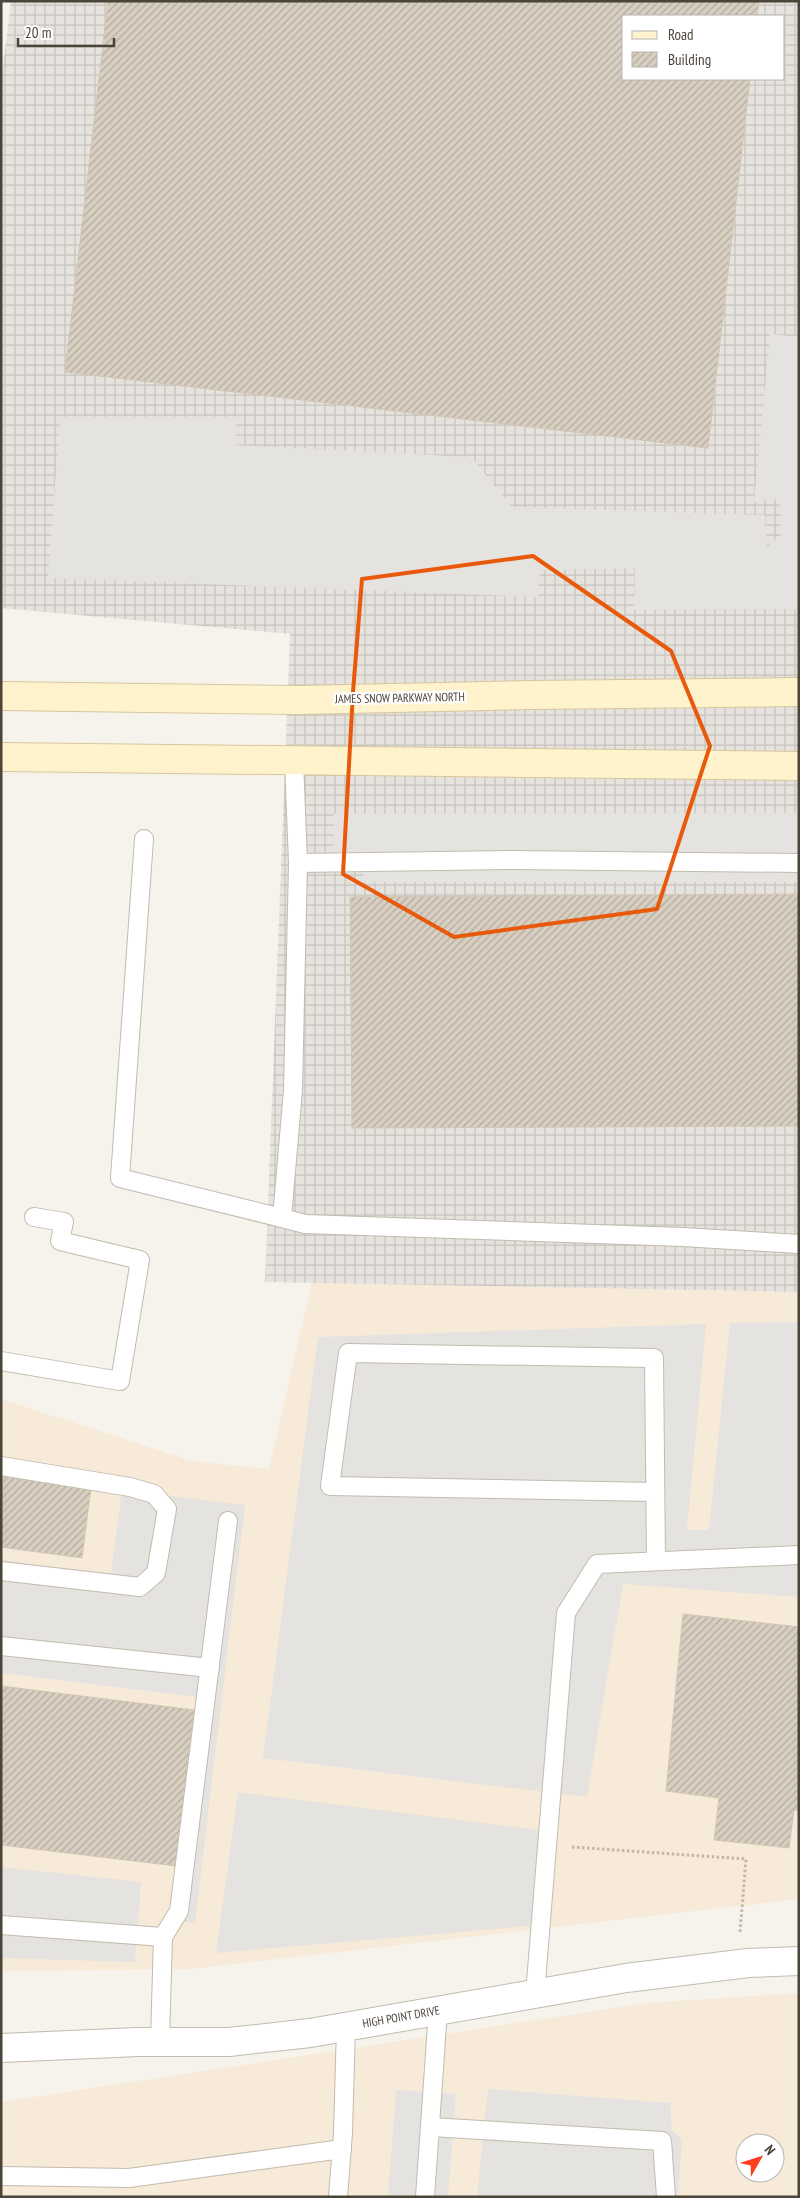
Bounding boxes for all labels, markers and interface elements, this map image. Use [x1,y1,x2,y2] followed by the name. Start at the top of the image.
[18,15,114,47] scale bar
[622,15,785,80] legend
[25,23,51,42] text: 20 m
[668,25,694,44] text: Road
[668,50,711,69] text: Building
[334,689,465,706] street label: JAMES SNOW PARKWAY NORTH
[361,2002,441,2031] street label: HIGH POINT DRIVE
[735,2133,785,2183] north arrow
[761,2141,779,2158] text: N

